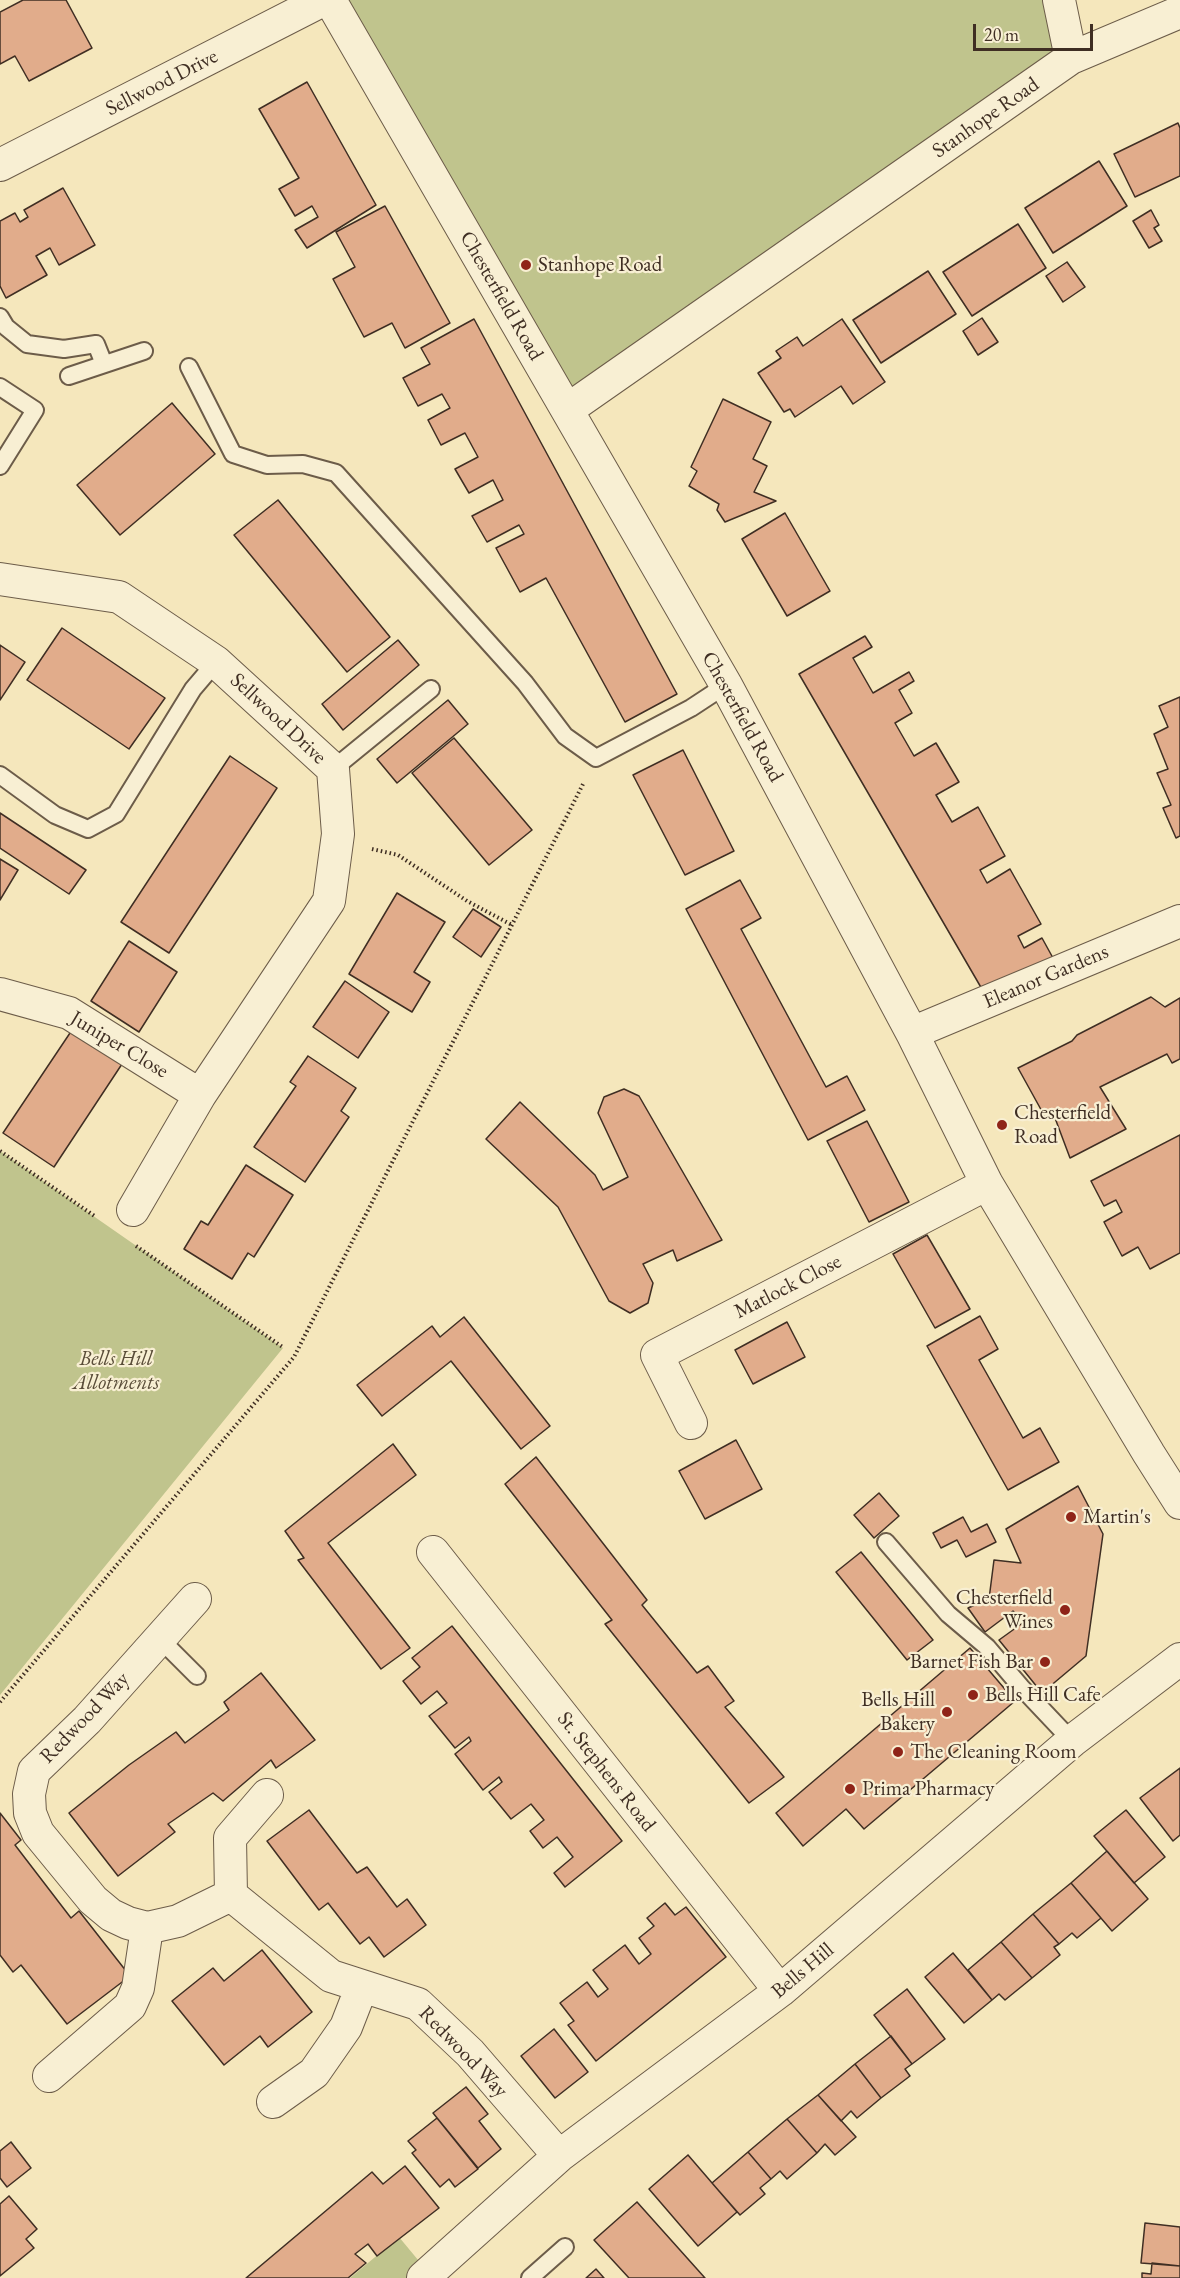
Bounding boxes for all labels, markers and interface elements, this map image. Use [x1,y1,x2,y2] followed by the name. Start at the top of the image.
[976,12,1096,50] scale bar
[984,23,1019,46] text: 20 m
[102,44,222,122] street label: Sellwood Drive
[928,72,1044,164] street label: Stanhope Road
[454,227,548,365] street label: Chesterfield Road
[538,252,662,278] place label: Stanhope Road
[519,258,533,272] marker: Stanhope Road
[696,647,788,787] street label: Chesterfield Road
[225,668,331,770] street label: Sellwood Drive
[980,939,1112,1015] street label: Eleanor Gardens
[65,1006,173,1084] street label: Juniper Close
[1014,1100,1111,1150] place label: Chesterfield Road
[995,1118,1009,1132] marker: Chesterfield Road
[730,1249,846,1325] street label: Matlock Close
[73,1346,159,1396] park label: Bells Hill Allotments
[1083,1504,1151,1530] place label: Martin's
[1064,1510,1078,1524] marker: Martin's
[956,1585,1053,1635] place label: Chesterfield Wines
[1058,1603,1072,1617] marker: Chesterfield Wines
[910,1649,1033,1675] place label: Barnet Fish Bar
[1038,1655,1052,1669] marker: Barnet Fish Bar
[35,1667,135,1769] street label: Redwood Way
[985,1682,1101,1708] place label: Bells Hill Cafe
[861,1687,935,1737] place label: Bells Hill Bakery
[966,1688,980,1702] marker: Bells Hill Cafe
[940,1705,954,1719] marker: Bells Hill Bakery
[551,1707,661,1837] street label: St. Stephens Road
[910,1739,1077,1765] place label: The Cleaning Room
[891,1745,905,1759] marker: The Cleaning Room
[862,1776,995,1802] place label: Prima Pharmacy
[843,1782,857,1796] marker: Prima Pharmacy
[767,1938,839,2004] street label: Bells Hill
[413,2001,513,2103] street label: Redwood Way

